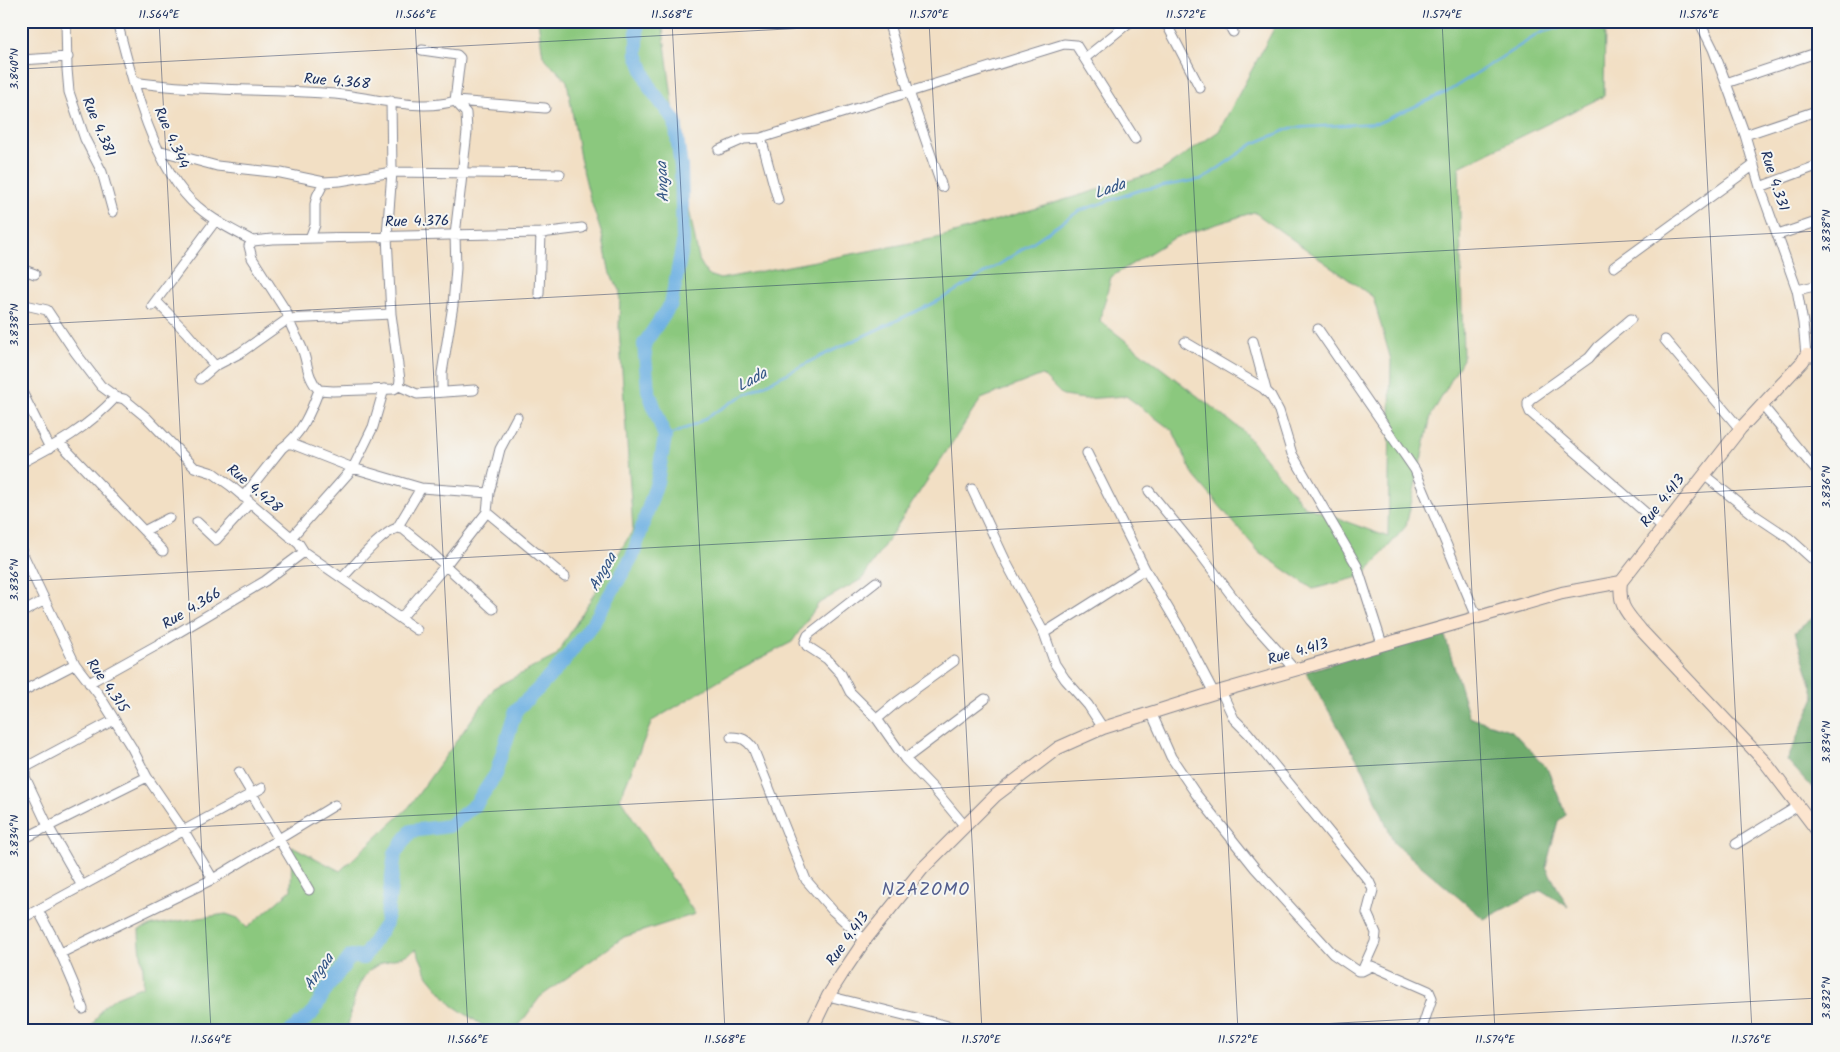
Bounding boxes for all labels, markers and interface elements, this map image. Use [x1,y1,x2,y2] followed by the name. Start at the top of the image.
[138,5,181,24] text: 11.564°E
[395,5,438,24] text: 11.566°E
[651,5,694,24] text: 11.568°E
[909,5,950,24] text: 11.570°E
[1166,5,1207,24] text: 11.572°E
[1422,5,1463,24] text: 11.574°E
[1679,5,1720,24] text: 11.576°E
[5,48,24,90] text: 3.840°N
[303,67,372,97] street label: Rue 4.368
[75,93,121,161] street label: Rue 4.381
[147,103,195,173] street label: Rue 4.344
[1753,148,1795,215] street label: Rue 4.331
[649,159,677,203] water label: Angaa
[1091,172,1130,206] water label: Lada
[385,209,449,235] street label: Rue 4.376
[1817,209,1836,253] text: 3.838°N
[5,303,24,347] text: 3.838°N
[732,361,773,399] water label: Lada
[221,458,288,520] street label: Rue 4.428
[1817,466,1836,508] text: 3.836°N
[1634,469,1692,533] street label: Rue 4.413
[582,547,625,596] water label: Angaa
[5,559,24,601] text: 3.836°N
[158,582,226,636] street label: Rue 4.366
[1265,632,1332,672] street label: Rue 4.413
[79,654,135,719] street label: Rue 4.315
[1817,721,1836,763] text: 3.834°N
[5,815,24,857] text: 3.834°N
[882,876,970,905] district label: NZAZOMO
[820,906,876,971] street label: Rue 4.413
[297,947,342,996] water label: Angaa
[1817,977,1836,1019] text: 3.832°N
[190,1030,233,1049] text: 11.564°E
[447,1030,490,1049] text: 11.566°E
[704,1030,747,1049] text: 11.568°E
[961,1030,1002,1049] text: 11.570°E
[1218,1030,1259,1049] text: 11.572°E
[1475,1030,1516,1049] text: 11.574°E
[1731,1030,1772,1049] text: 11.576°E

